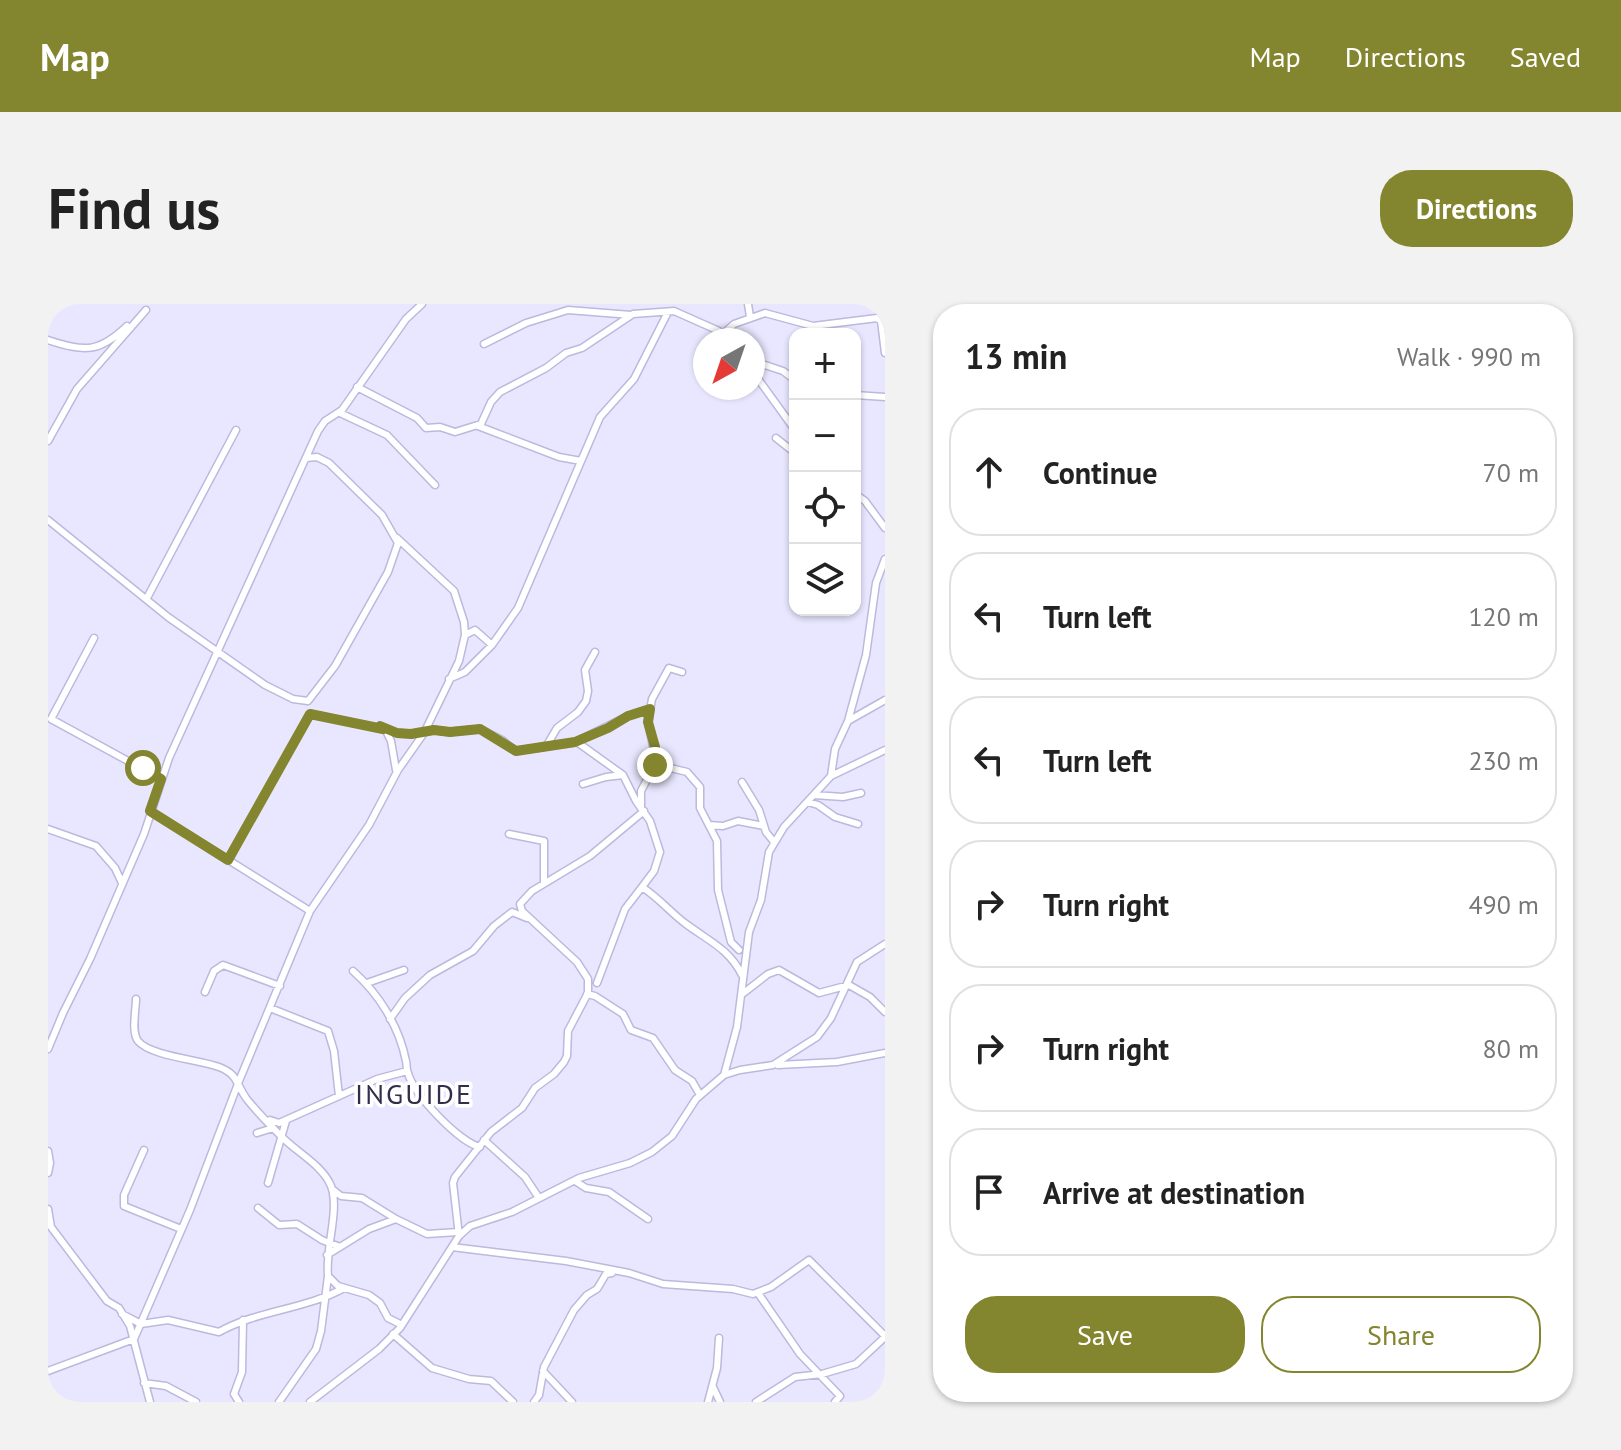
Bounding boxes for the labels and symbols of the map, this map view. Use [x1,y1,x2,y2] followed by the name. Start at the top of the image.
[693,328,765,400] north arrow
[637,747,673,783] route end
[125,750,161,786] route start
[355,1075,473,1112] district label: INGUIDE

